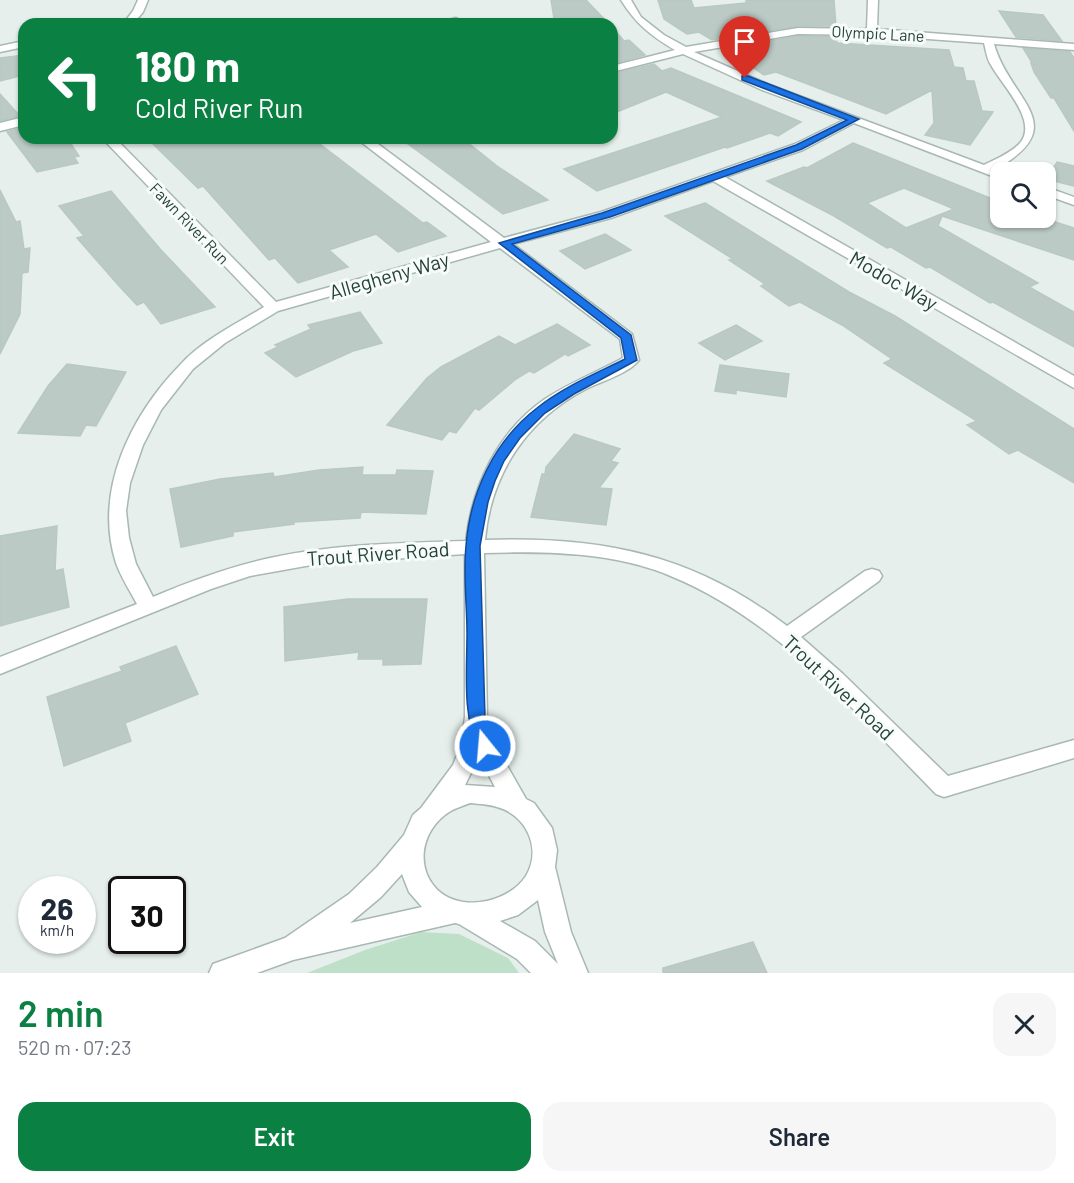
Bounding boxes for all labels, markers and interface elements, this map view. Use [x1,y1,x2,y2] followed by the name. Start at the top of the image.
[719,16,770,78] pin
[831,21,925,45] street label: Olympic Lane
[728,25,761,58] icon: arrive
[135,40,240,90] text: 180 m
[36,42,114,120] icon: left
[135,91,303,123] text: Cold River Run
[990,162,1056,228] map controls
[990,162,1056,228] button: search
[146,178,234,268] street label: Fawn River Run
[846,245,942,315] street label: Modoc Way
[326,246,452,304] street label: Allegheny Way
[306,536,450,570] street label: Trout River Road
[779,629,899,745] street label: Trout River Road
[453,714,517,778] position arrow
[108,876,186,954] speed limit sign: 30
[41,890,73,926] text: 26
[40,921,74,939] text: km/h
[18,991,104,1034] text: 2 min
[993,993,1056,1056] button: close
[18,1035,131,1059] text: 520 m · 07:23
[18,1102,531,1171] button: Exit
[543,1102,1056,1171] button: Share

